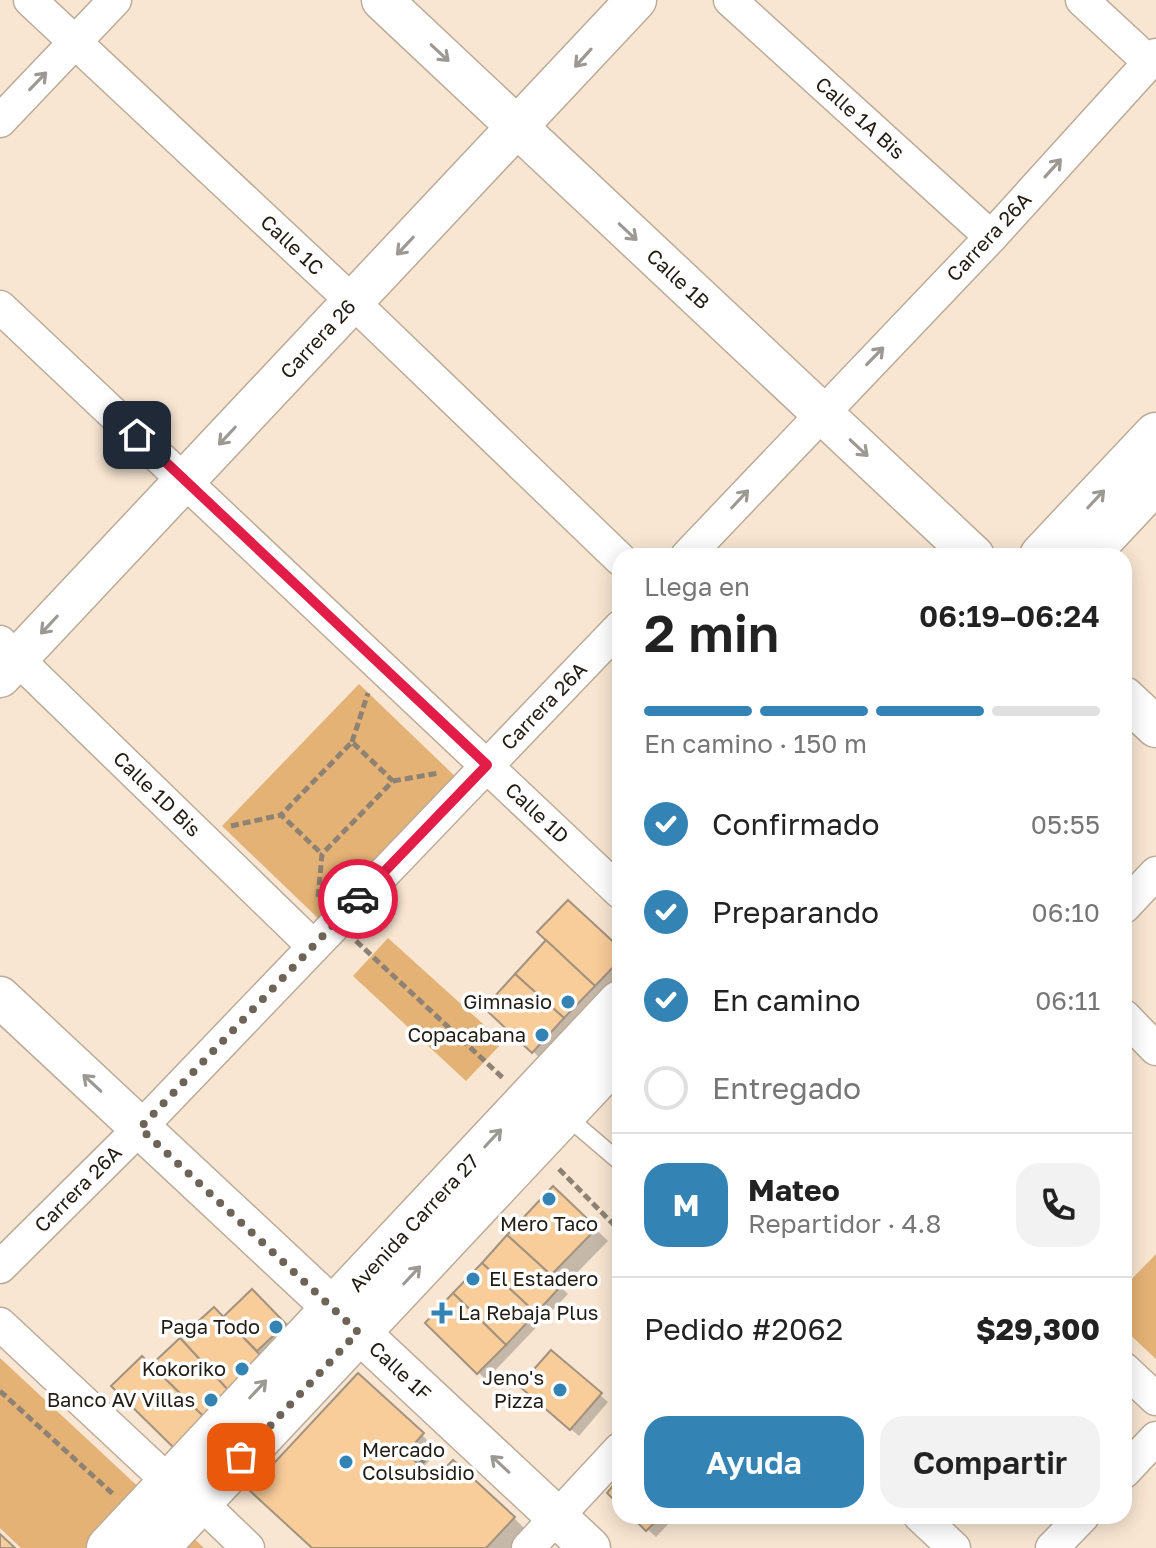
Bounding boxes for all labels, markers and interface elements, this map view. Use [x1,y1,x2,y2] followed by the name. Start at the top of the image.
[429,43,449,61] one-way arrow
[575,47,593,67] one-way arrow
[811,71,910,163] street label: Calle 1A Bis
[28,72,47,91] one-way arrow
[1044,158,1062,178] one-way arrow
[941,187,1036,286] street label: Carrera 26A
[256,209,329,279] street label: Calle 1C
[618,222,637,241] one-way arrow
[396,236,414,256] one-way arrow
[642,243,715,313] street label: Calle 1B
[275,294,360,383] street label: Carrera 26
[865,347,884,367] one-way arrow
[103,401,171,469] pin
[115,413,159,457] icon: home
[218,426,237,445] one-way arrow
[848,439,868,457] one-way arrow
[1086,489,1105,509] one-way arrow
[730,490,749,509] one-way arrow
[644,571,750,602] text: Llega en
[919,598,1100,634] text: 06:19–06:24
[644,601,779,663] text: 2 min
[40,615,58,635] one-way arrow
[495,656,591,754] street label: Carrera 26A
[644,728,867,759] text: En camino · 150 m
[109,746,206,841] street label: Calle 1D Bis
[501,777,574,848] street label: Calle 1D
[644,802,688,846] icon: check
[712,806,880,842] text: Confirmado
[1031,809,1100,840] text: 05:55
[318,859,398,939] courier
[336,877,380,921] icon: car
[644,890,688,934] icon: check
[712,894,879,930] text: Preparando
[1032,897,1100,928] text: 06:10
[644,978,688,1022] icon: check
[712,982,861,1018] text: En camino
[1035,985,1100,1016] text: 06:11
[463,989,552,1013] place label: Gimnasio
[559,993,577,1011] marker: Gimnasio
[407,1022,526,1046] place label: Copacabana
[533,1026,551,1044] marker: Copacabana
[712,1070,861,1106] text: Entregado
[82,1074,102,1093] one-way arrow
[484,1128,503,1148] one-way arrow
[29,1140,126,1237] street label: Carrera 26A
[343,1149,483,1296] street label: Avenida Carrera 27
[1016,1163,1100,1247] button: phone
[748,1172,840,1208] text: Mateo
[673,1187,699,1223] text: M
[540,1190,558,1208] marker: Mero Taco
[748,1208,941,1239] text: Repartidor · 4.8
[500,1211,598,1235] place label: Mero Taco
[402,1265,421,1285] one-way arrow
[489,1266,598,1290] place label: El Estadero
[464,1270,482,1288] marker: El Estadero
[458,1300,598,1324] place label: La Rebaja Plus
[433,1304,451,1322] marker: La Rebaja Plus
[644,1311,843,1347] text: Pedido #2062
[976,1311,1100,1347] text: $29,300
[160,1314,260,1338] place label: Paga Todo
[267,1318,285,1336] marker: Paga Todo
[365,1336,437,1405] street label: Calle 1F
[142,1356,226,1380] place label: Kokoriko
[233,1360,251,1378] marker: Kokoriko
[482,1365,544,1412] place label: Jeno's Pizza
[248,1380,267,1399] one-way arrow
[551,1381,569,1399] marker: Jeno's Pizza
[47,1387,195,1411] place label: Banco AV Villas
[202,1391,220,1409] marker: Banco AV Villas
[644,1416,864,1508] button: Ayuda
[880,1416,1100,1508] button: Compartir
[207,1423,275,1491] pin
[219,1435,263,1479] icon: bag
[362,1437,475,1484] place label: Mercado Colsubsidio
[337,1453,355,1471] marker: Mercado Colsubsidio
[490,1455,510,1473] one-way arrow

